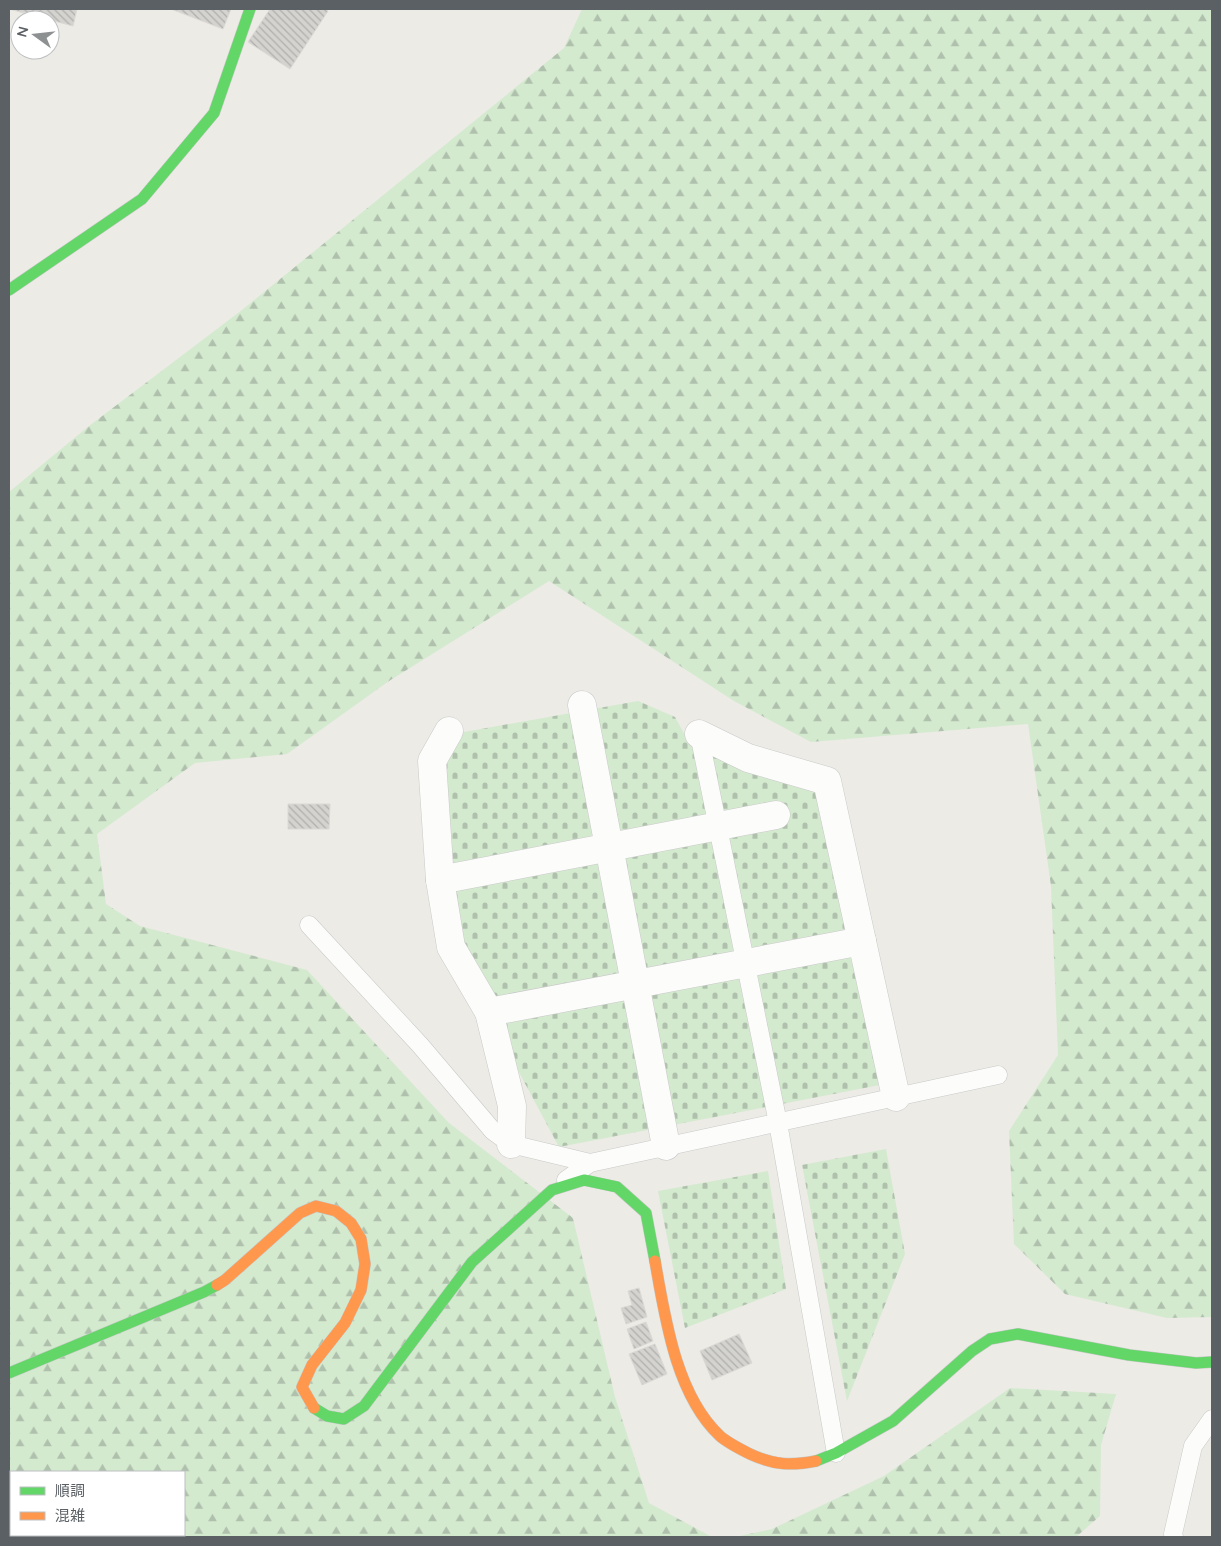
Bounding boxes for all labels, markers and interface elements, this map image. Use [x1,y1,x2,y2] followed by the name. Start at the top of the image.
[10,10,60,60] north arrow
[12,24,32,39] text: N
[10,1471,185,1536] legend
[55,1481,85,1500] text: 順調
[55,1506,85,1525] text: 混雑

